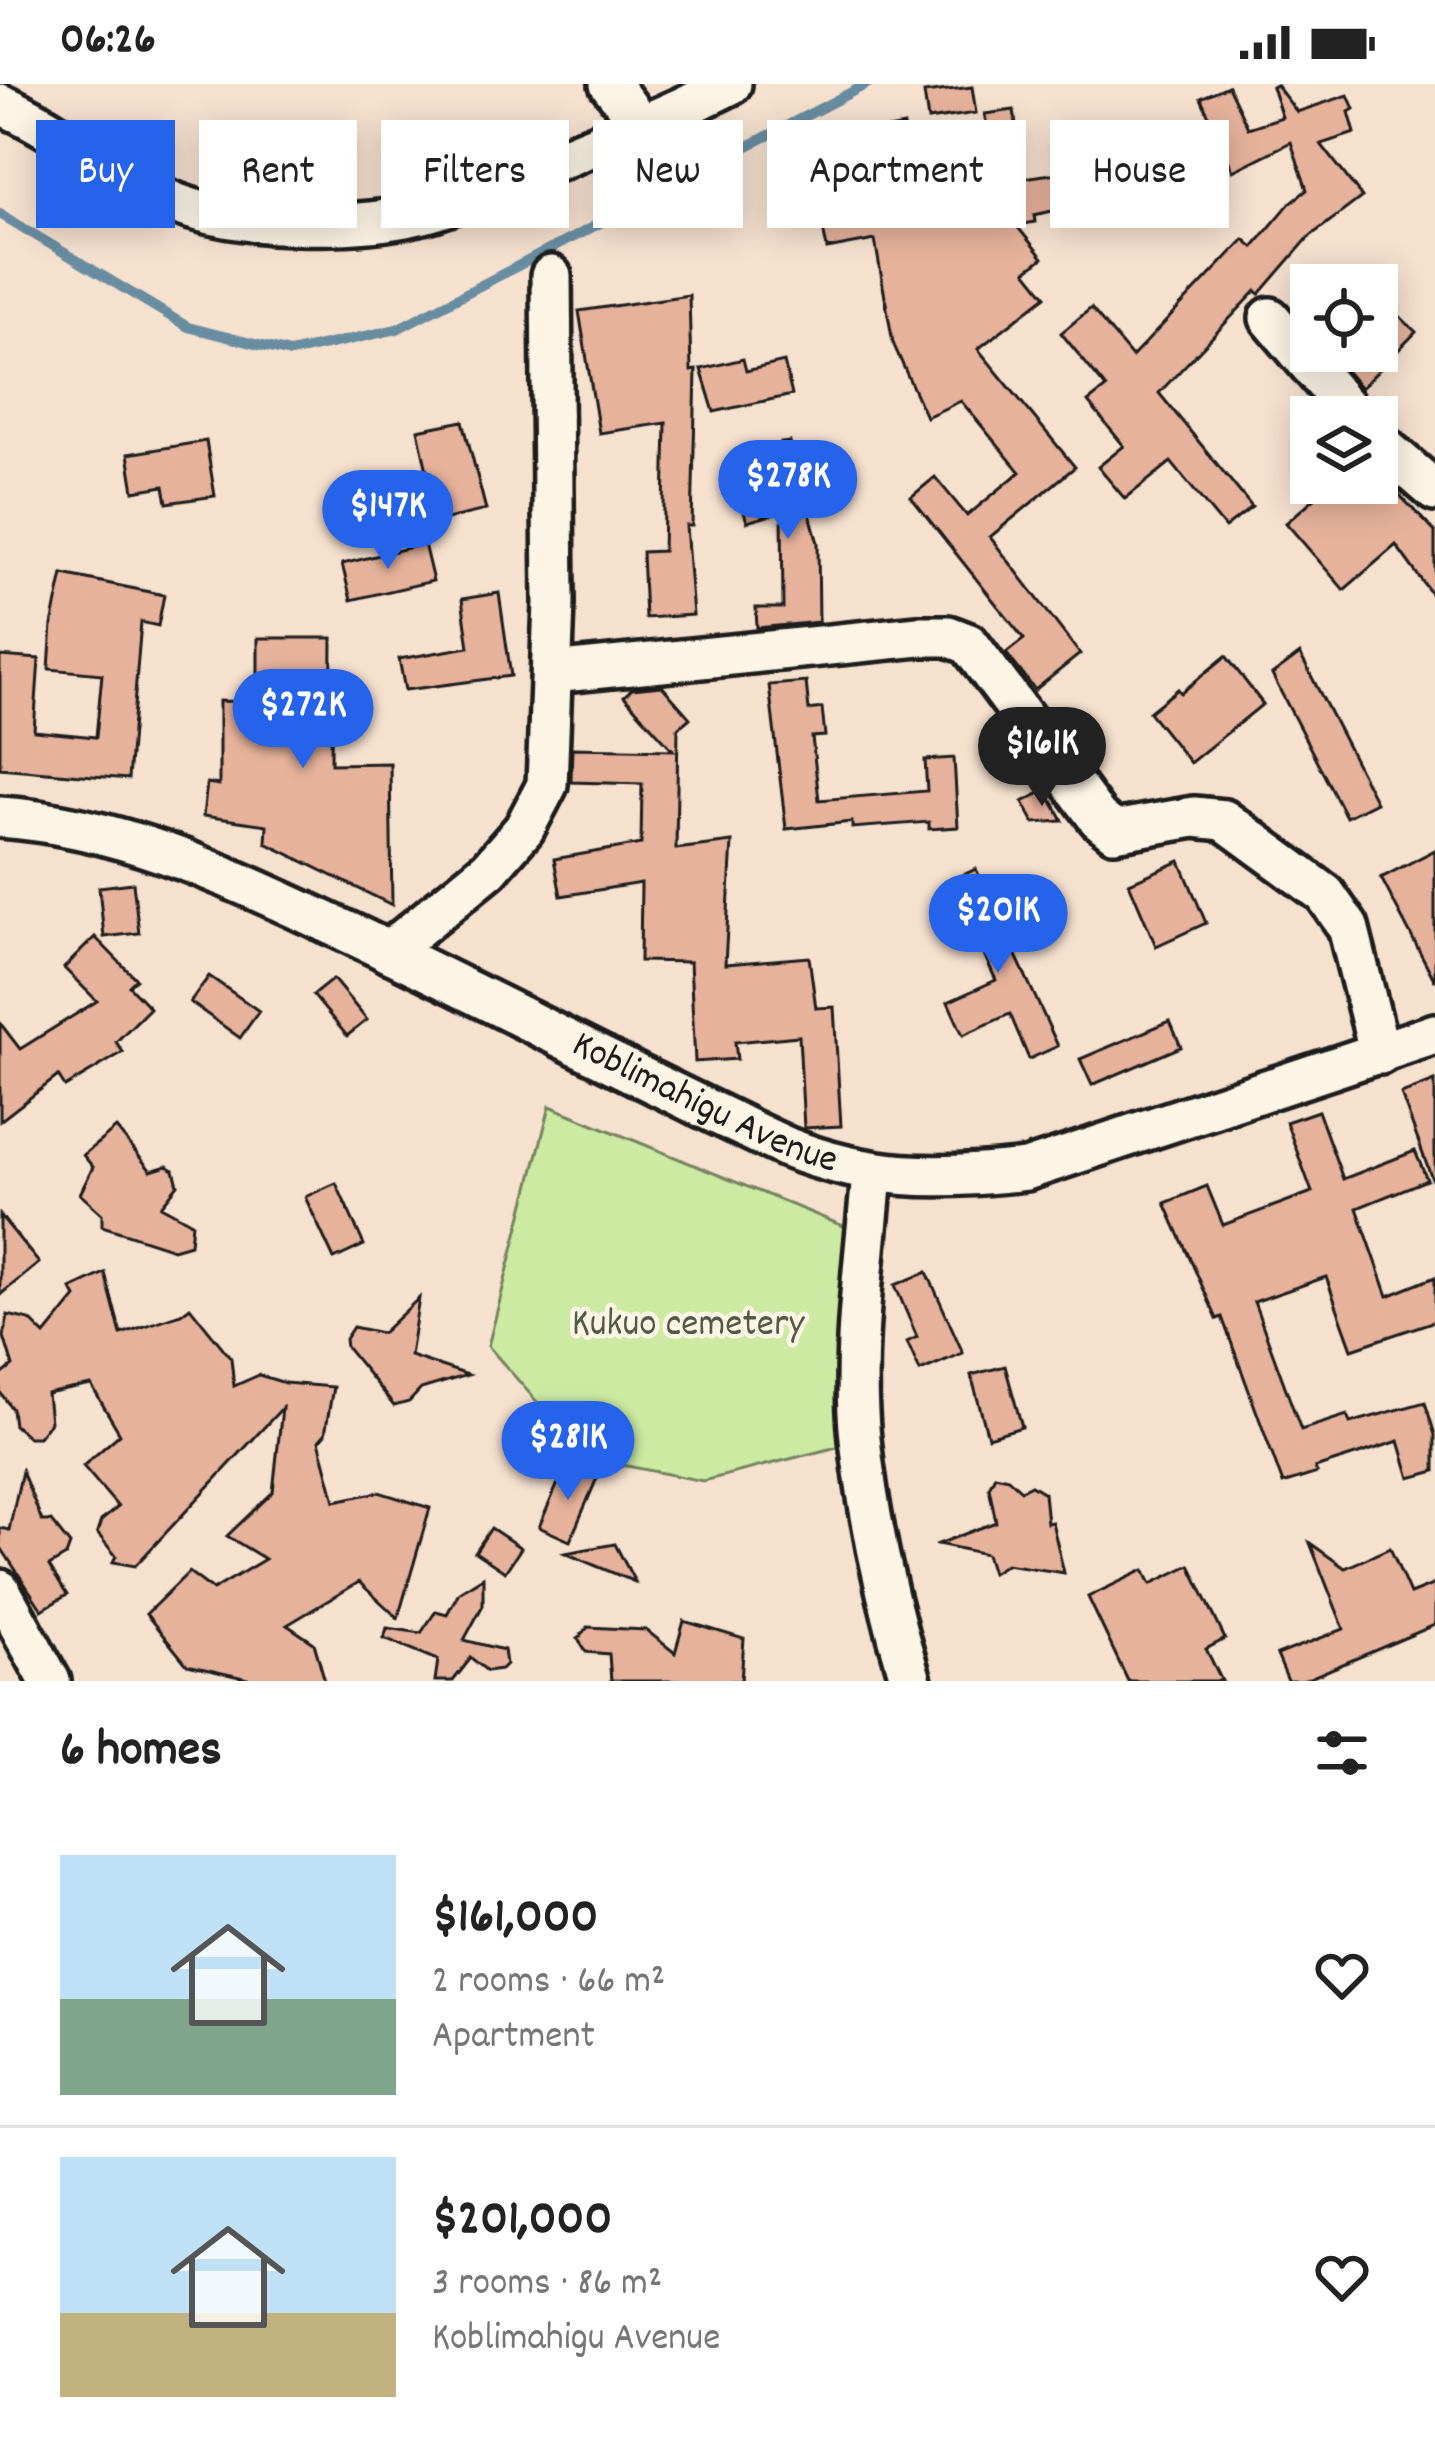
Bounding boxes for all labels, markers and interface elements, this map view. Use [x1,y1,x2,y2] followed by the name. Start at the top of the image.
[60,10,156,74] text: 06:26
[36,120,175,228] chip: Buy
[199,120,357,228] chip: Rent
[381,120,569,228] chip: Filters
[593,120,743,228] chip: New
[767,120,1026,228] chip: Apartment
[1050,120,1229,228] chip: House
[1290,264,1398,504] map controls
[1290,264,1398,372] button: locate
[1290,396,1398,504] button: layers
[704,440,872,542] pin: $278K
[745,451,831,506] text: $278K
[304,470,472,572] pin: $147K
[349,481,427,536] text: $147K
[219,669,387,771] pin: $272K
[260,680,346,735] text: $272K
[958,707,1126,809] pin: $161K
[1005,718,1079,773] text: $161K
[914,874,1082,976] pin: $201K
[956,885,1040,940] text: $201K
[562,1019,843,1190] street label: Koblimahigu Avenue
[572,1299,805,1354] park label: Kukuo cemetery
[484,1401,652,1503] pin: $281K
[528,1412,608,1467] text: $281K
[60,1717,222,1789] text: 6 homes
[1309,1720,1375,1786] icon: filters
[432,1884,598,1956] text: $161,000
[156,1903,300,2047] icon: home
[1309,1942,1375,2008] icon: heart
[432,1956,665,2011] text: 2 rooms · 66 m²
[432,2011,595,2066] text: Apartment
[432,2186,612,2258] text: $201,000
[156,2205,300,2349] icon: home
[1309,2244,1375,2310] icon: heart
[432,2258,662,2313] text: 3 rooms · 86 m²
[432,2313,720,2368] text: Koblimahigu Avenue

